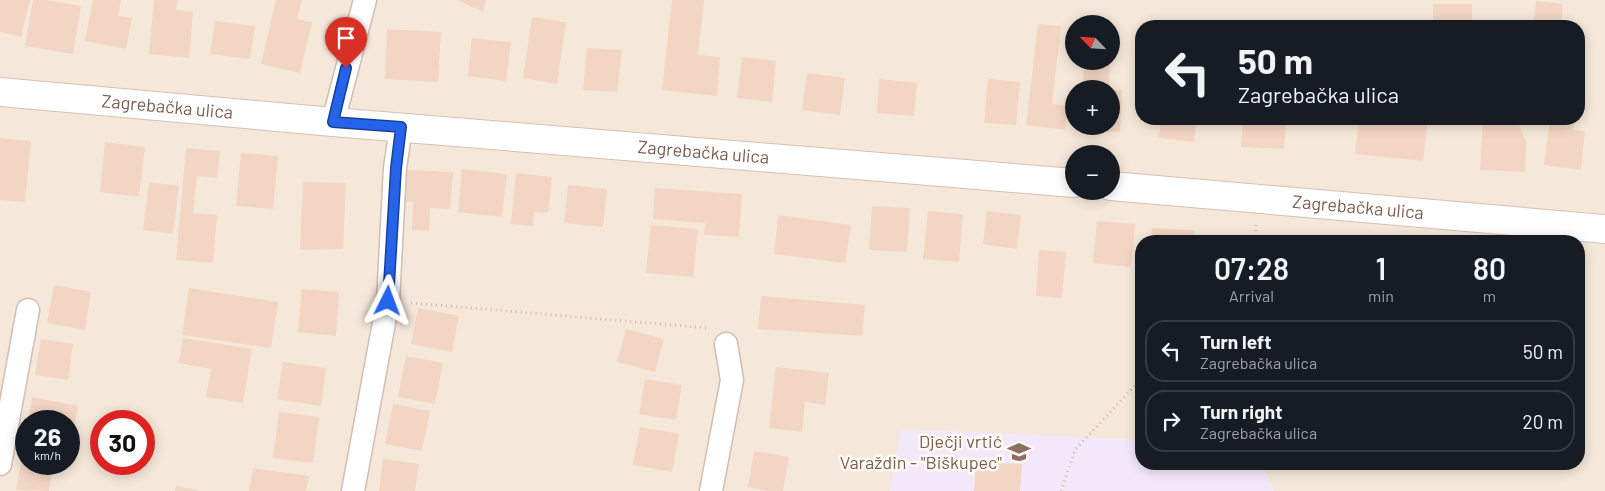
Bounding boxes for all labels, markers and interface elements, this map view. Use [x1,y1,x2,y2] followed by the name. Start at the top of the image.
[1065,15,1120,70] north arrow
[1065,15,1120,200] map controls
[325,17,367,68] pin
[332,24,360,52] icon: arrive
[1238,39,1313,81] text: 50 m
[1155,40,1220,105] icon: left
[1065,80,1120,135] button: +
[1238,81,1399,107] text: Zagrebačka ulica
[101,89,234,123] street label: Zagrebačka ulica
[637,135,770,168] street label: Zagrebačka ulica
[1065,145,1120,200] button: −
[1292,190,1425,223] street label: Zagrebačka ulica
[1214,250,1289,286] text: 07:28
[1376,250,1386,286] text: 1
[1473,250,1506,286] text: 80
[361,274,413,326] position arrow
[1229,286,1274,305] text: Arrival
[1368,286,1394,305] text: min
[1483,286,1496,305] text: m
[1200,330,1271,353] text: Turn left
[1157,337,1185,365] icon: left
[1523,340,1563,363] text: 50 m
[1200,353,1317,372] text: Zagrebačka ulica
[1200,400,1282,423] text: Turn right
[1157,407,1185,435] icon: right
[90,410,155,475] speed limit sign: 30
[1523,410,1563,433] text: 20 m
[34,421,61,451] text: 26
[1200,423,1317,442] text: Zagrebačka ulica
[840,430,1002,473] place label: Dječji vrtić Varaždin - "Biškupec"
[1006,439,1032,465] school or university icon: Dječji vrtić Varaždin - "Biškupec"
[34,448,61,462] text: km/h

